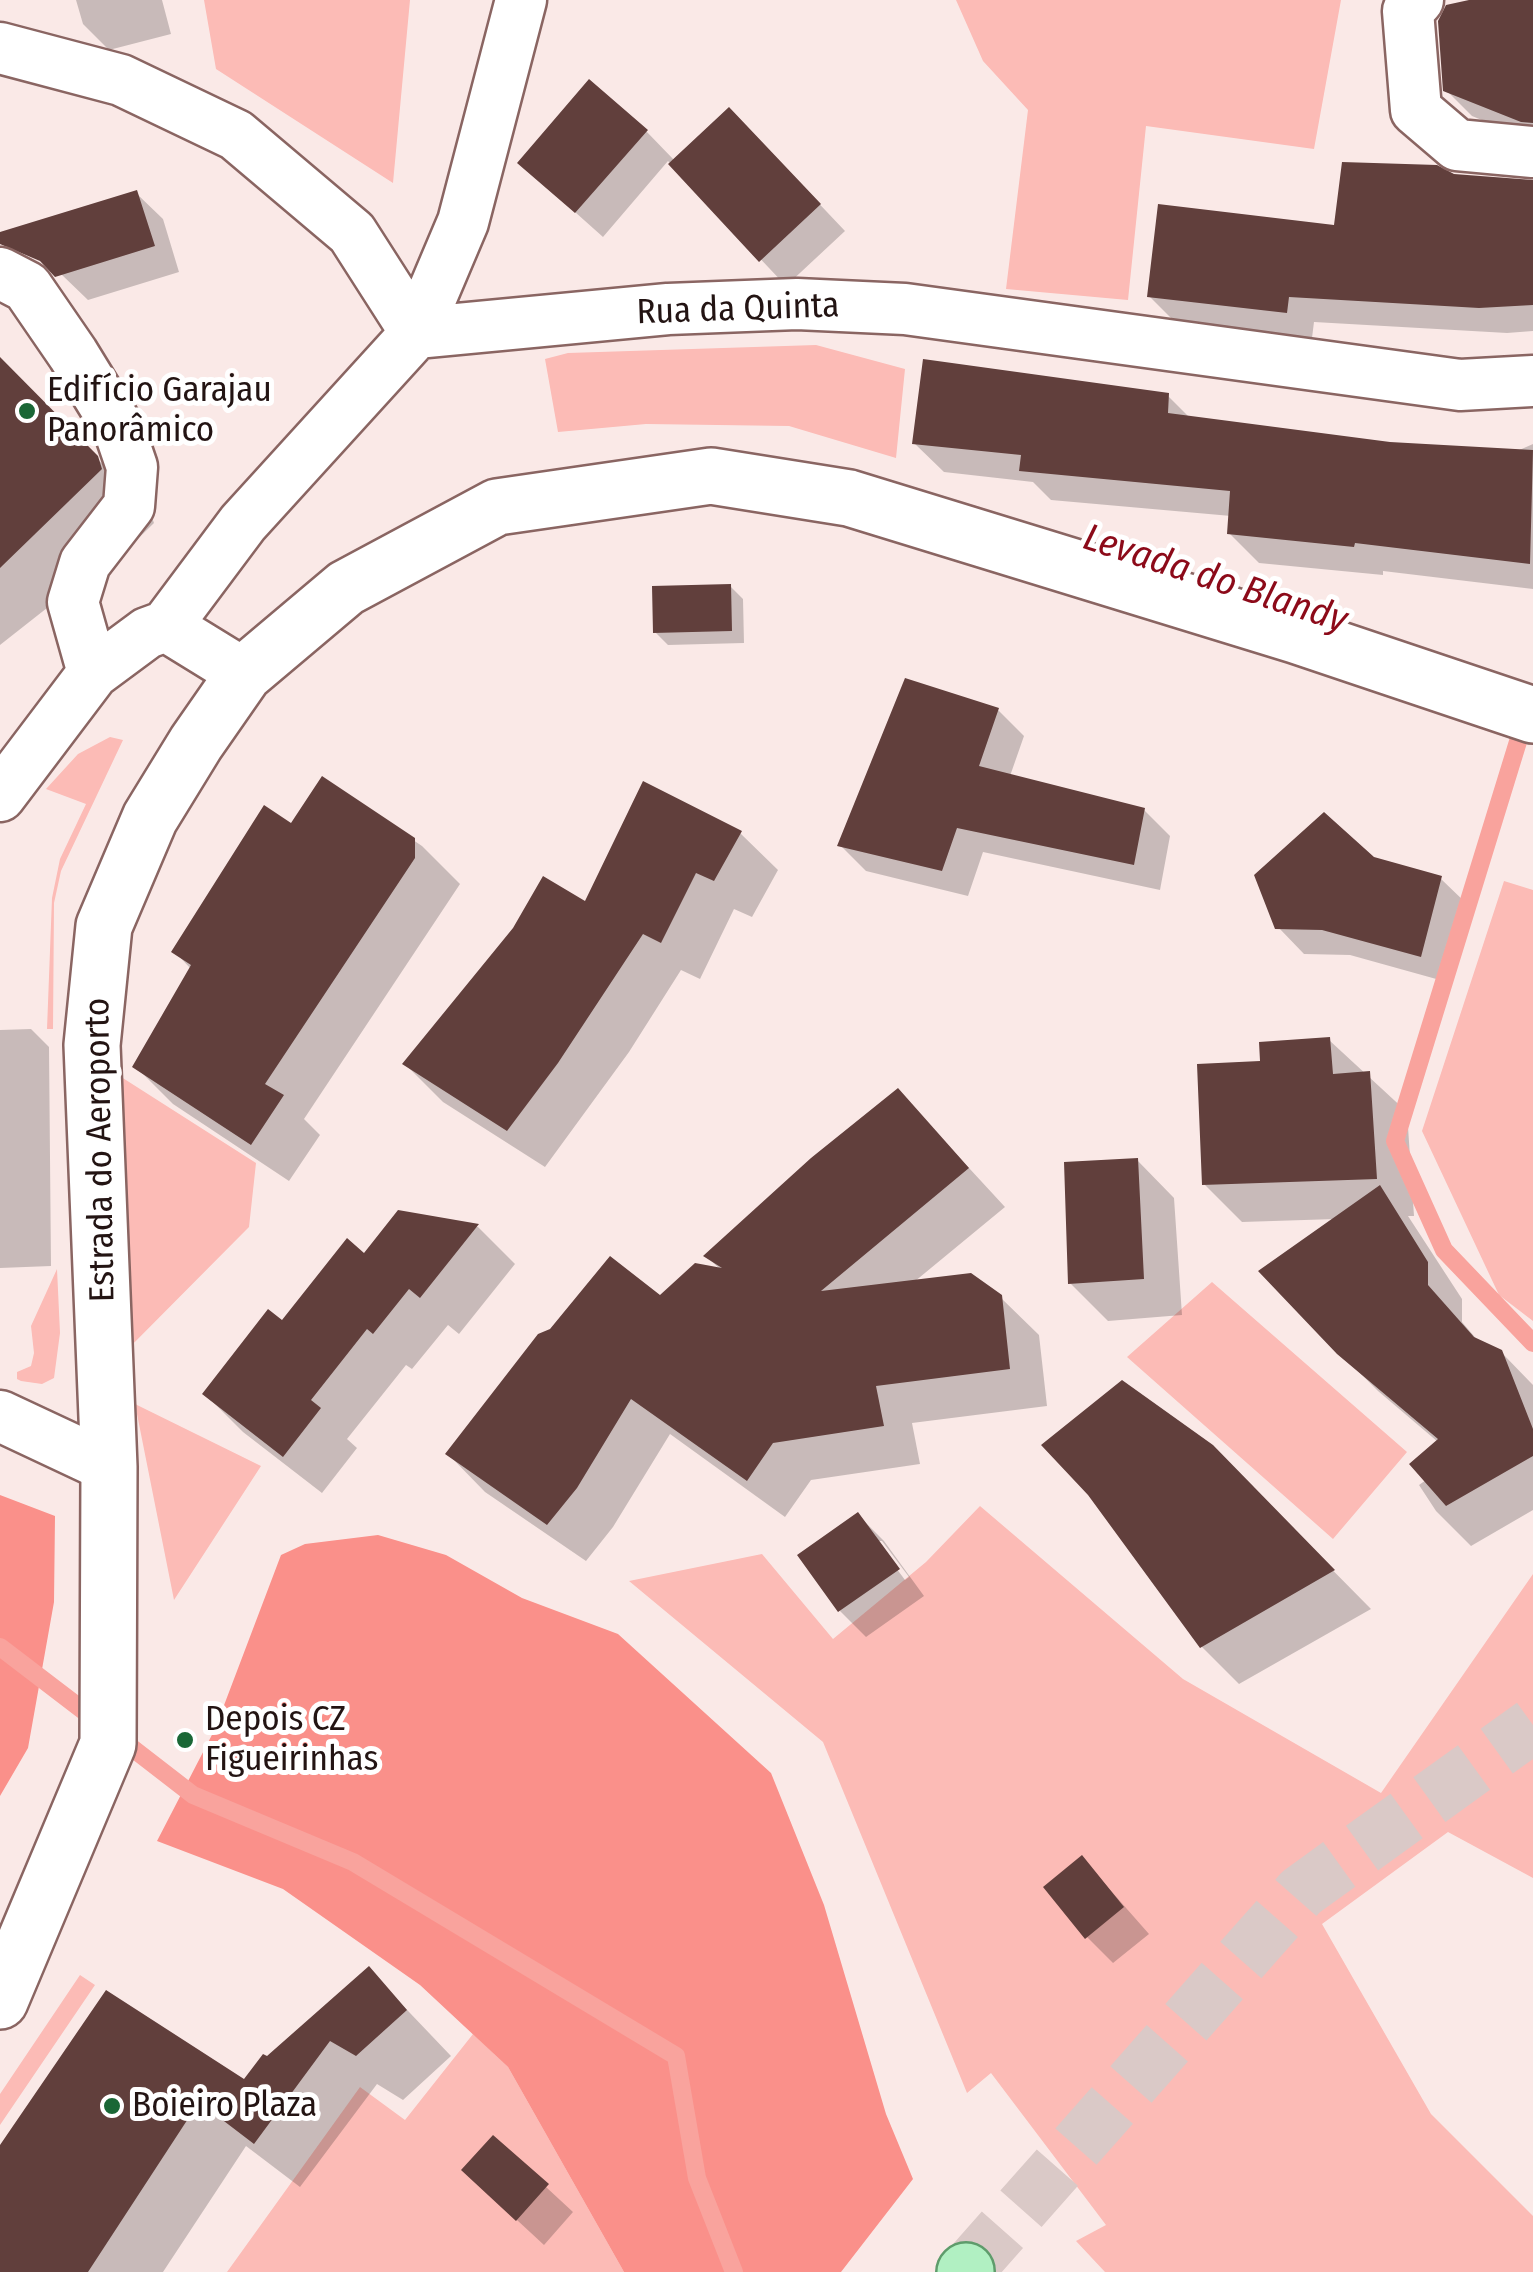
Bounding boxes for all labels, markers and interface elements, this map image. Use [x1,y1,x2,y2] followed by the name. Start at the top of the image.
[636,285,840,335] street label: Rua da Quinta
[47,370,272,452] place label: Edifício Garajau Panorâmico
[16,400,38,422] marker: Edifício Garajau Panorâmico
[1077,516,1353,644] water label: Levada do Blandy
[77,997,125,1303] street label: Estrada do Aeroporto
[205,1699,378,1781] place label: Depois CZ Figueirinhas
[174,1729,196,1751] marker: Depois CZ Figueirinhas
[132,2085,317,2127] place label: Boieiro Plaza
[101,2095,123,2117] marker: Boieiro Plaza

